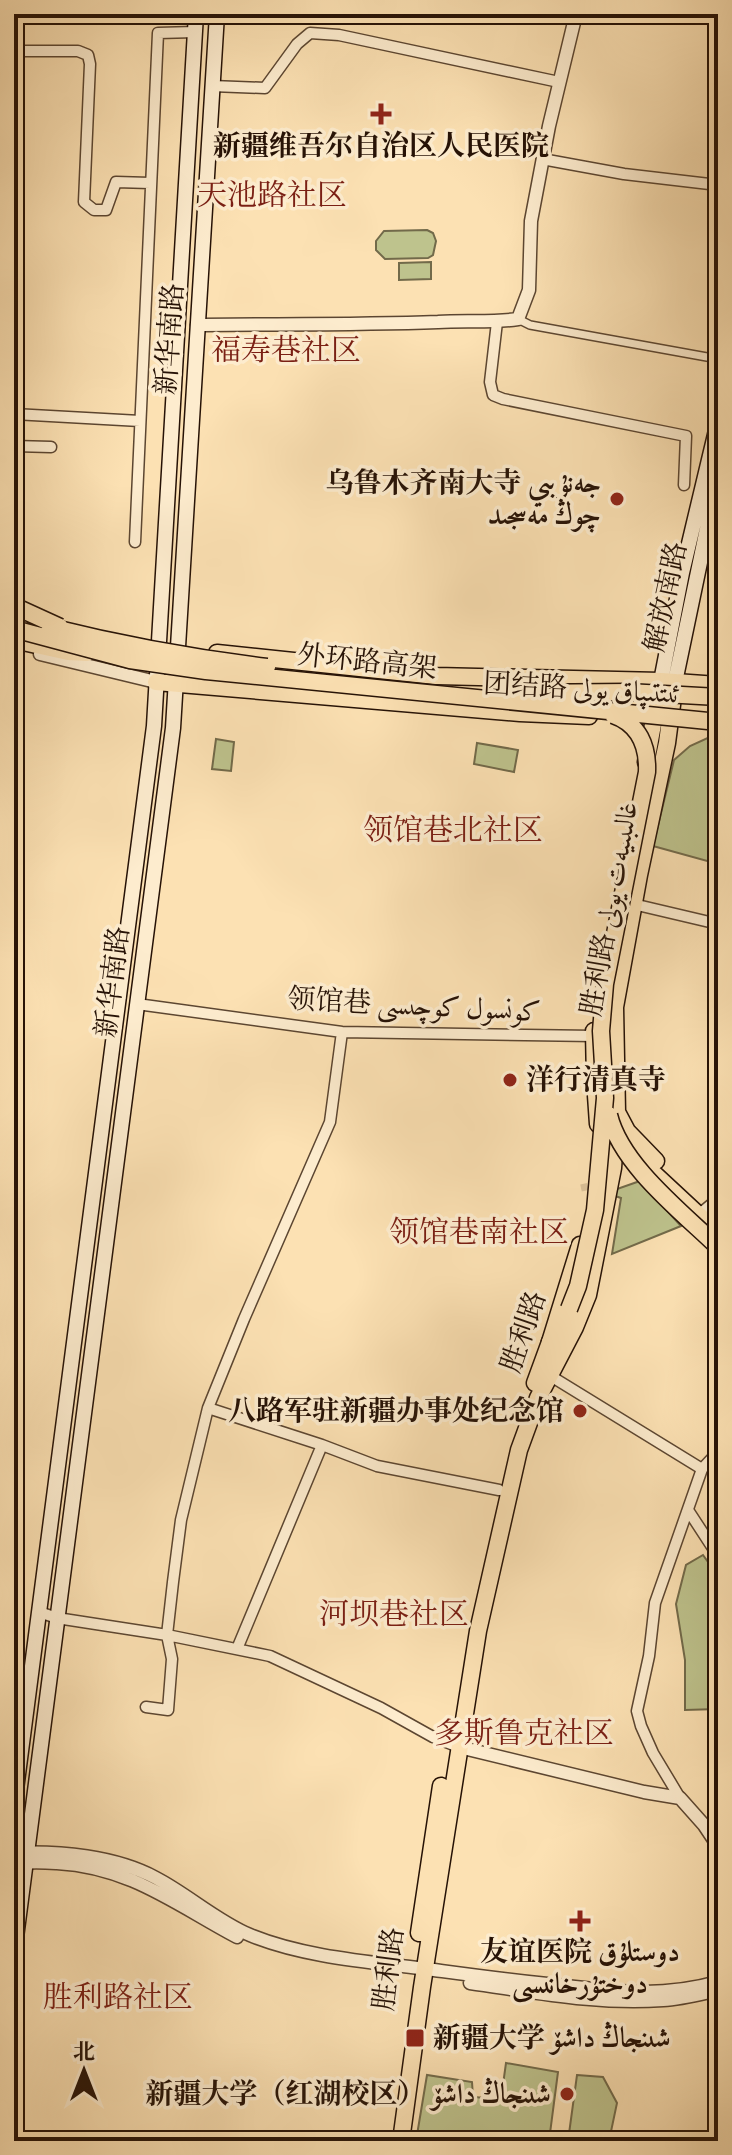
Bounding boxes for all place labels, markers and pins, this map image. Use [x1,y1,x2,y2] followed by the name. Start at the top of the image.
[370,103,392,125] marker: 新疆维吾尔自治区人民医院
[213,129,549,164] place label: 新疆维吾尔自治区人民医院
[326,466,601,533] place label: 乌鲁木齐南大寺 جەنۇبىي چوڭ مەسجىد
[608,490,626,508] marker: 乌鲁木齐南大寺 جەنۇبىي چوڭ مەسجىد
[526,1063,666,1098] place label: 洋行清真寺
[501,1071,519,1089] marker: 洋行清真寺
[228,1394,564,1429] place label: 八路军驻新疆办事处纪念馆
[571,1402,589,1420] marker: 八路军驻新疆办事处纪念馆
[569,1910,591,1932] marker: 友谊医院 دوستلۇق دوختۇرخانىسى
[480,1935,680,2003] place label: 友谊医院 دوستلۇق دوختۇرخانىسى
[433,2021,671,2056] place label: 新疆大学 شىنجاڭ داشۆ
[404,2027,426,2049] marker: 新疆大学 شىنجاڭ داشۆ
[145,2077,551,2112] place label: 新疆大学（红湖校区） شىنجاڭ داشۆ
[558,2085,576,2103] marker: 新疆大学（红湖校区） شىنجاڭ داشۆ

